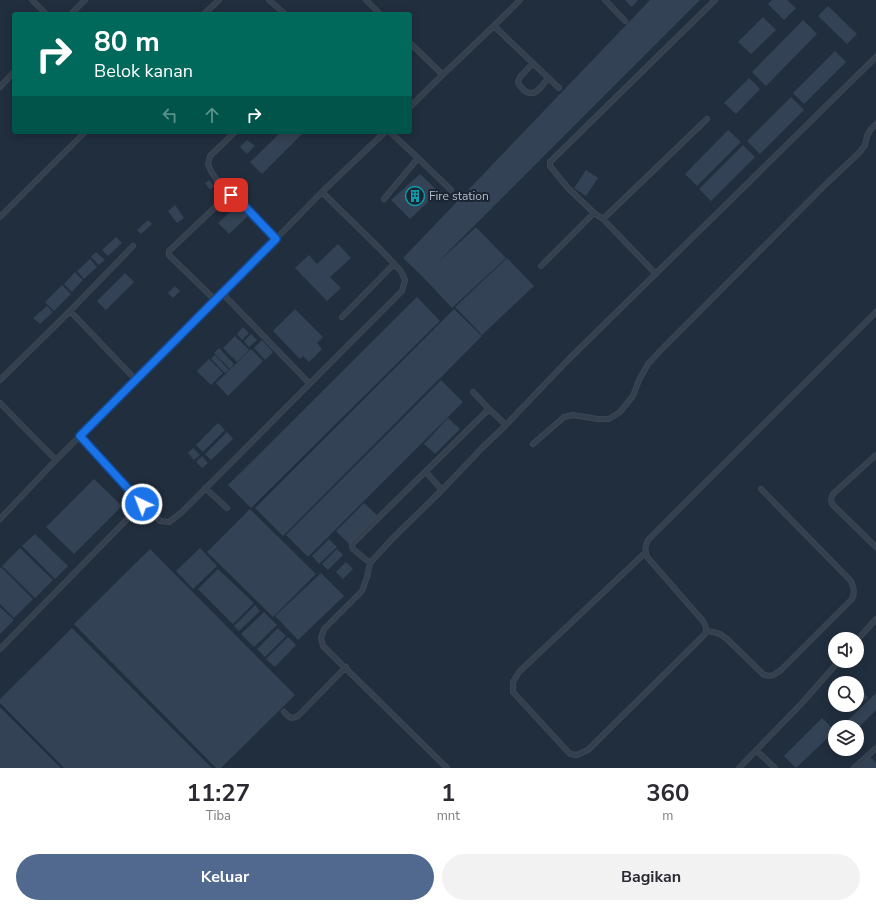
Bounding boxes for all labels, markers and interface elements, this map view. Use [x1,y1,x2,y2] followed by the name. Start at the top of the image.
[94,23,160,61] text: 80 m
[28,28,80,80] icon: right
[94,59,193,83] text: Belok kanan
[159,104,181,126] icon: left
[201,104,223,126] icon: ahead
[243,104,265,126] icon: right
[214,178,248,212] pin
[220,184,242,206] icon: arrive
[404,185,426,207] building icon: Fire station
[429,188,489,204] place label: Fire station
[121,483,163,525] position arrow
[828,632,864,756] map controls
[828,632,864,668] button: sound
[828,676,864,712] button: search
[828,720,864,756] button: layers
[187,777,250,809] text: 11:27
[441,777,455,809] text: 1
[646,777,689,809] text: 360
[206,807,231,825] text: Tiba
[437,807,460,825] text: mnt
[662,807,673,825] text: m
[16,854,434,900] button: Keluar
[442,854,860,900] button: Bagikan

